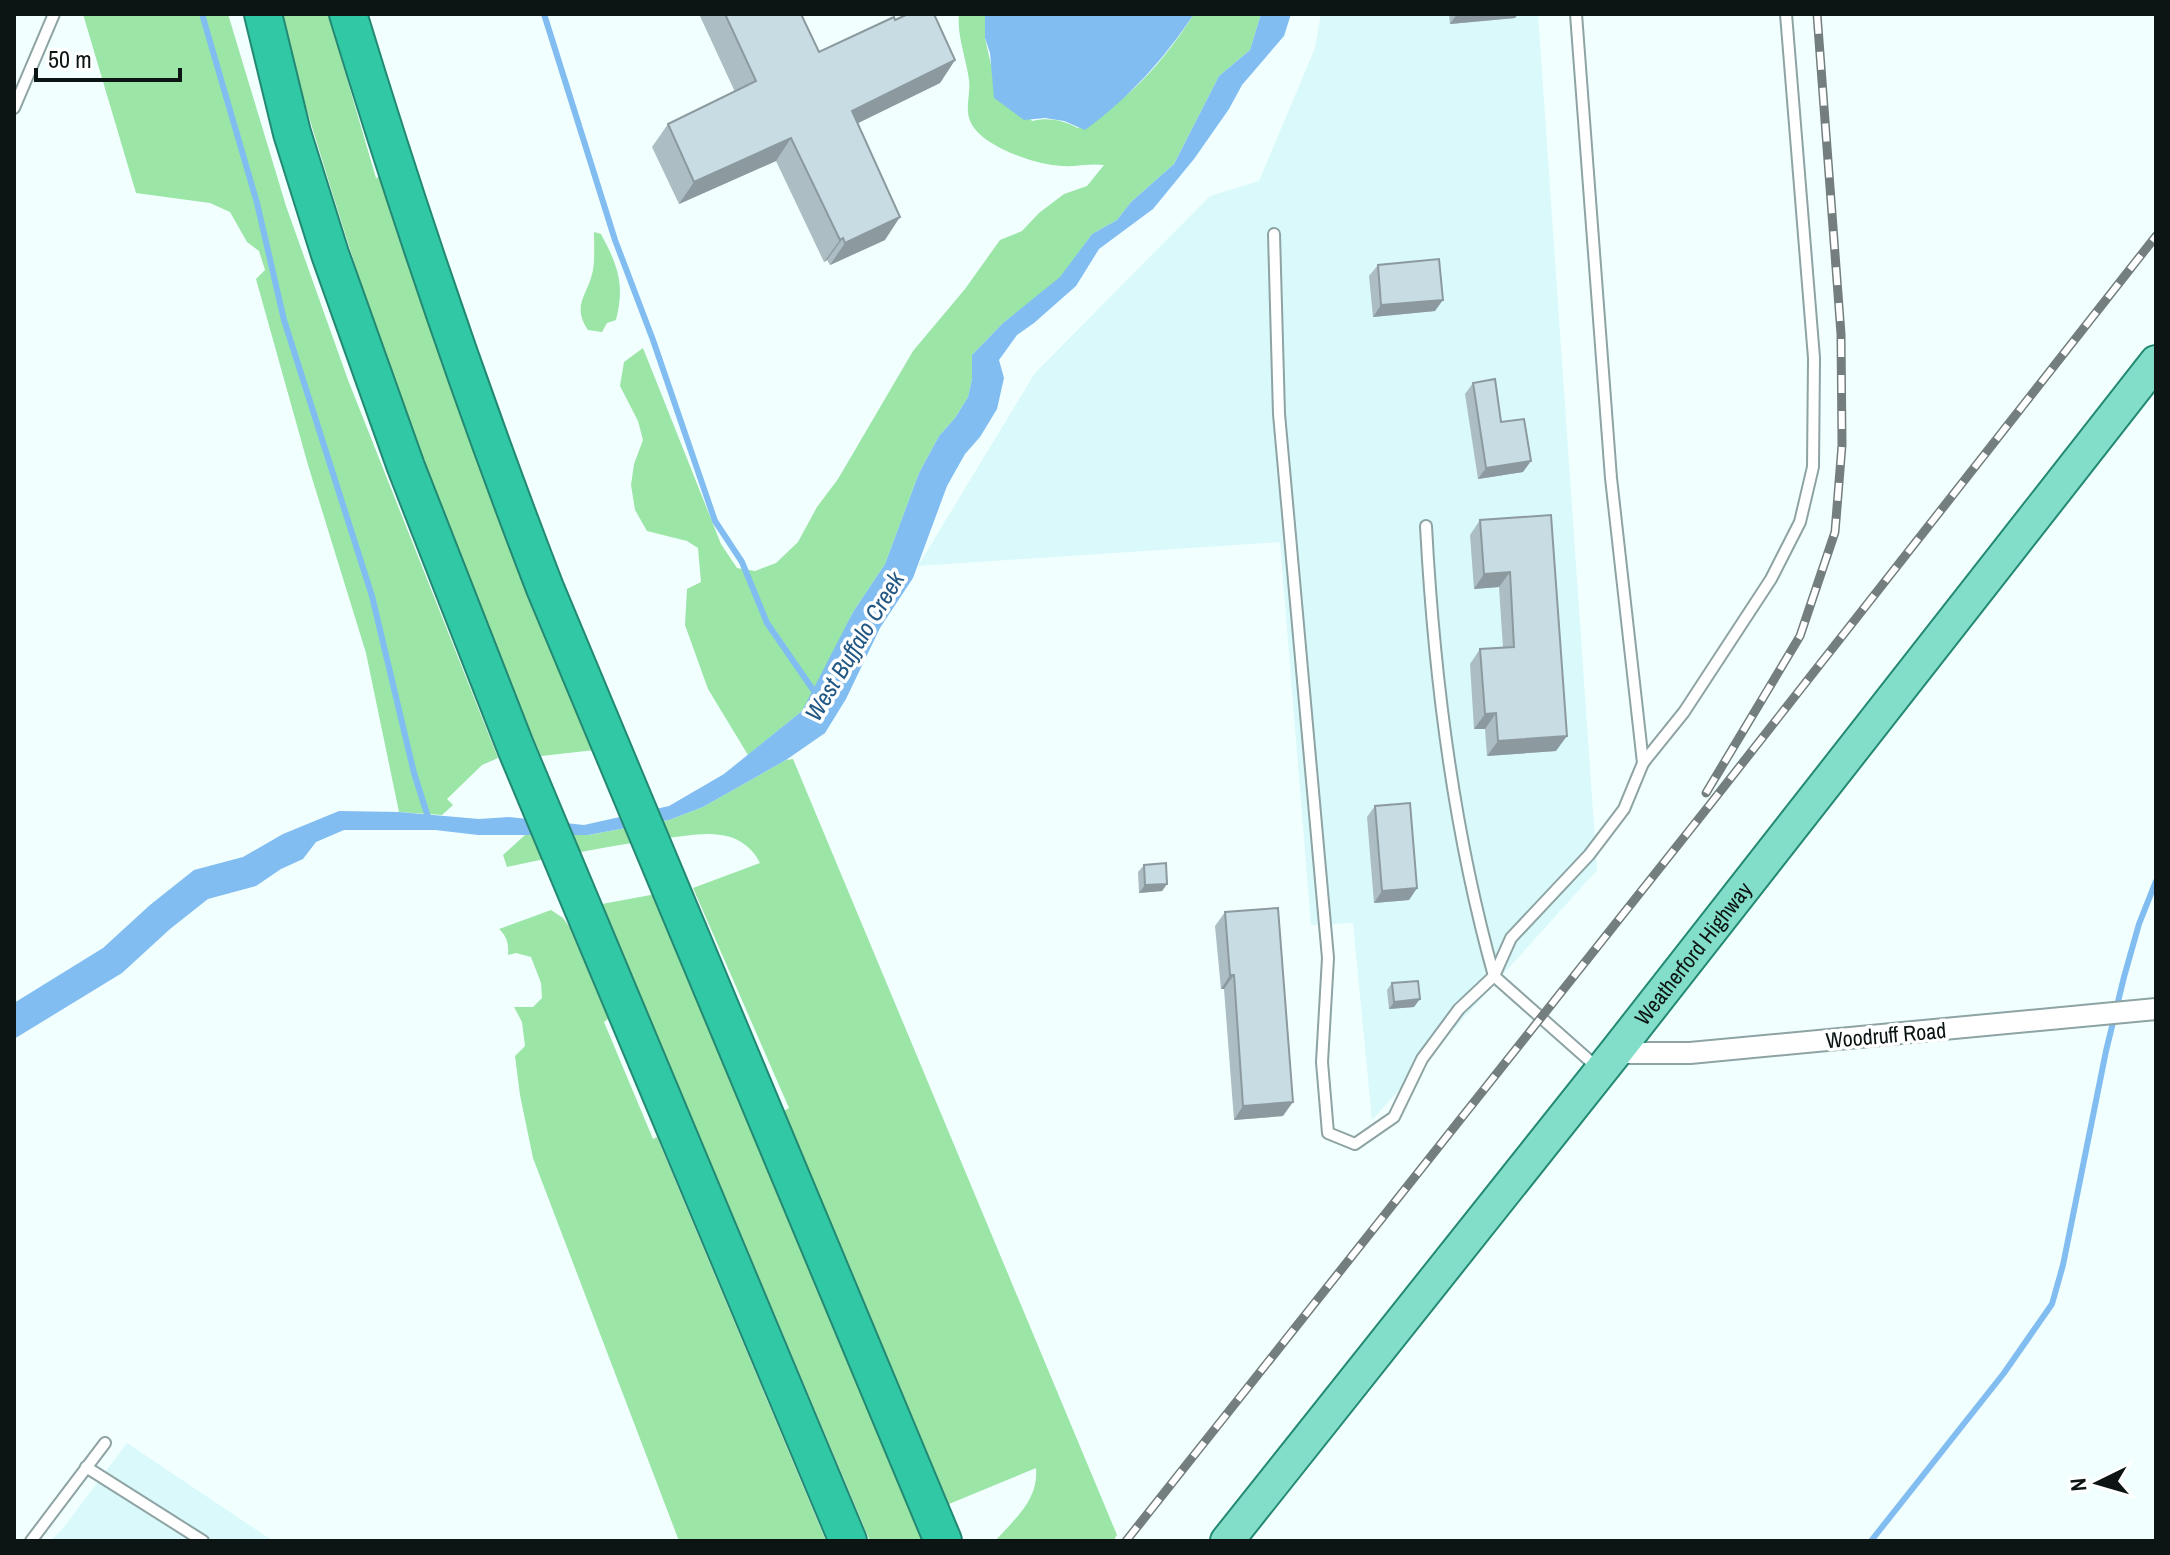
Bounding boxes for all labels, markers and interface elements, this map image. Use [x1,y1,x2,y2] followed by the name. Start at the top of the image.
[36,32,180,82] scale bar
[48,43,92,75] text: 50 m
[797,564,912,727] water label: West Buffalo Creek
[1627,875,1759,1031] street label: Weatherford Highway
[1825,1015,1947,1055] street label: Woodruff Road
[2058,1443,2138,1523] north arrow
[2063,1477,2094,1493] text: N

